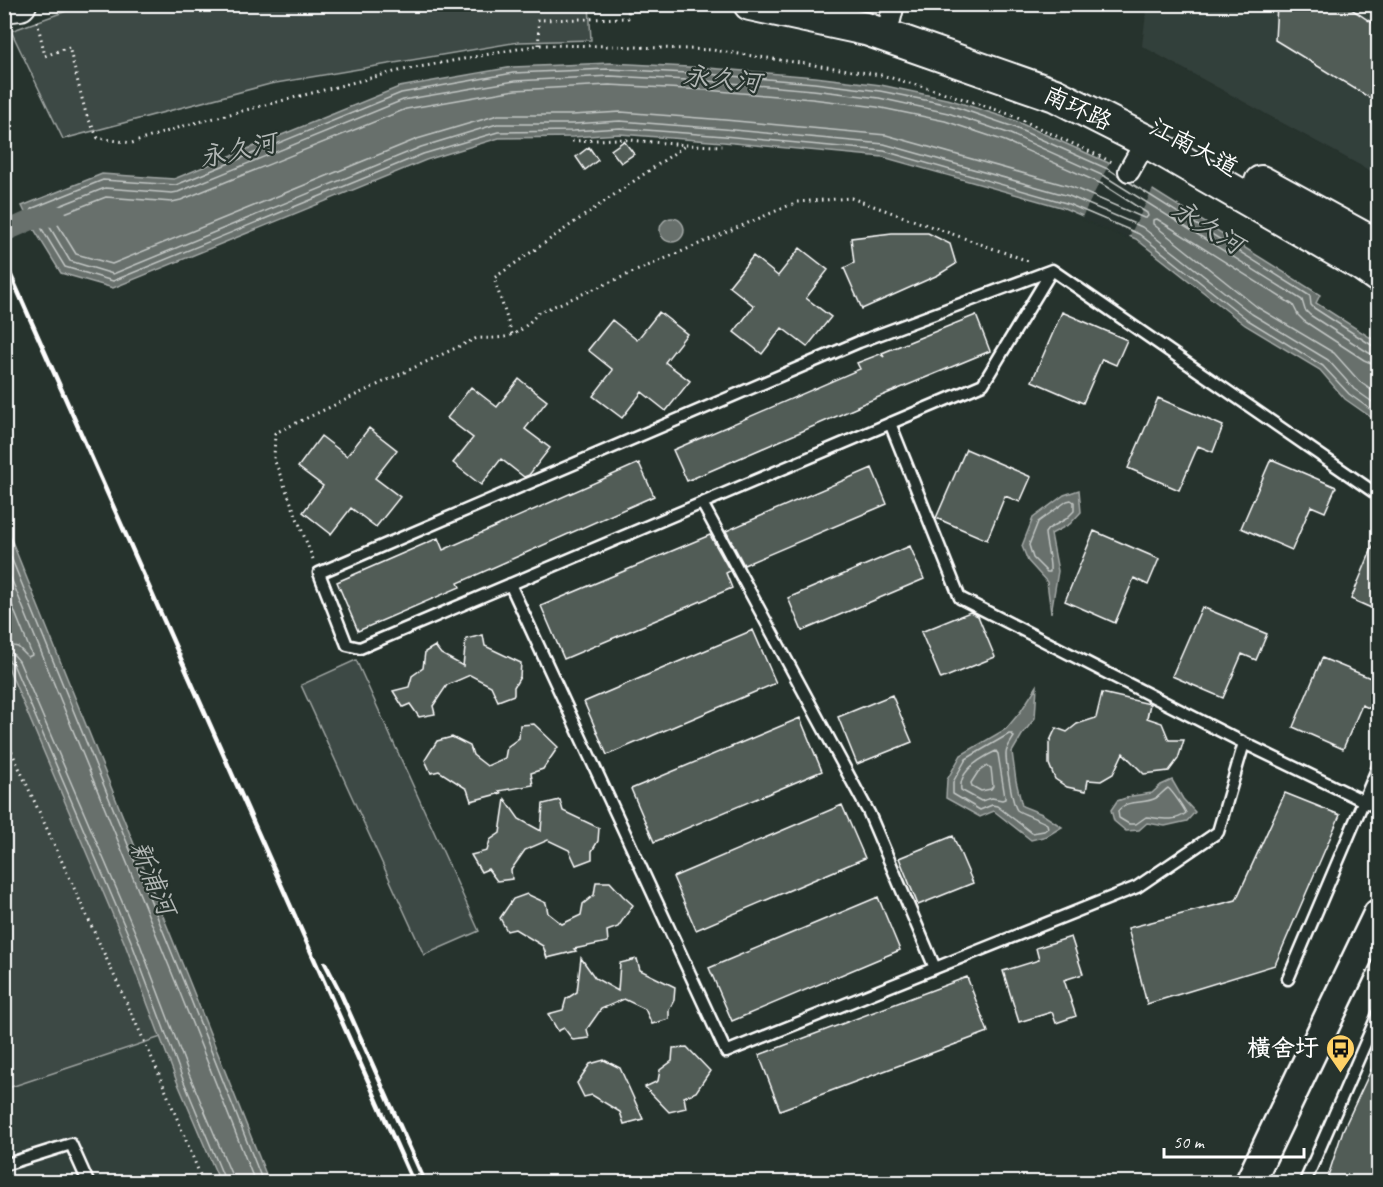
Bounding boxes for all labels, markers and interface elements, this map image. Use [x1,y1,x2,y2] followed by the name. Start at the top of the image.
[681,59,766,100] water label: 永久河
[1039,79,1117,137] street label: 南环路
[1145,111,1243,183] street label: 江南大道
[196,125,283,174] water label: 永久河
[1166,192,1253,264] water label: 永久河
[123,836,185,924] water label: 新浦河
[1324,1032,1356,1074] bus stop icon: 横舍圩
[1247,1033,1319,1063] place label: 横舍圩
[1164,1121,1304,1159] scale bar
[1173,1131,1206,1153] text: 50 m

